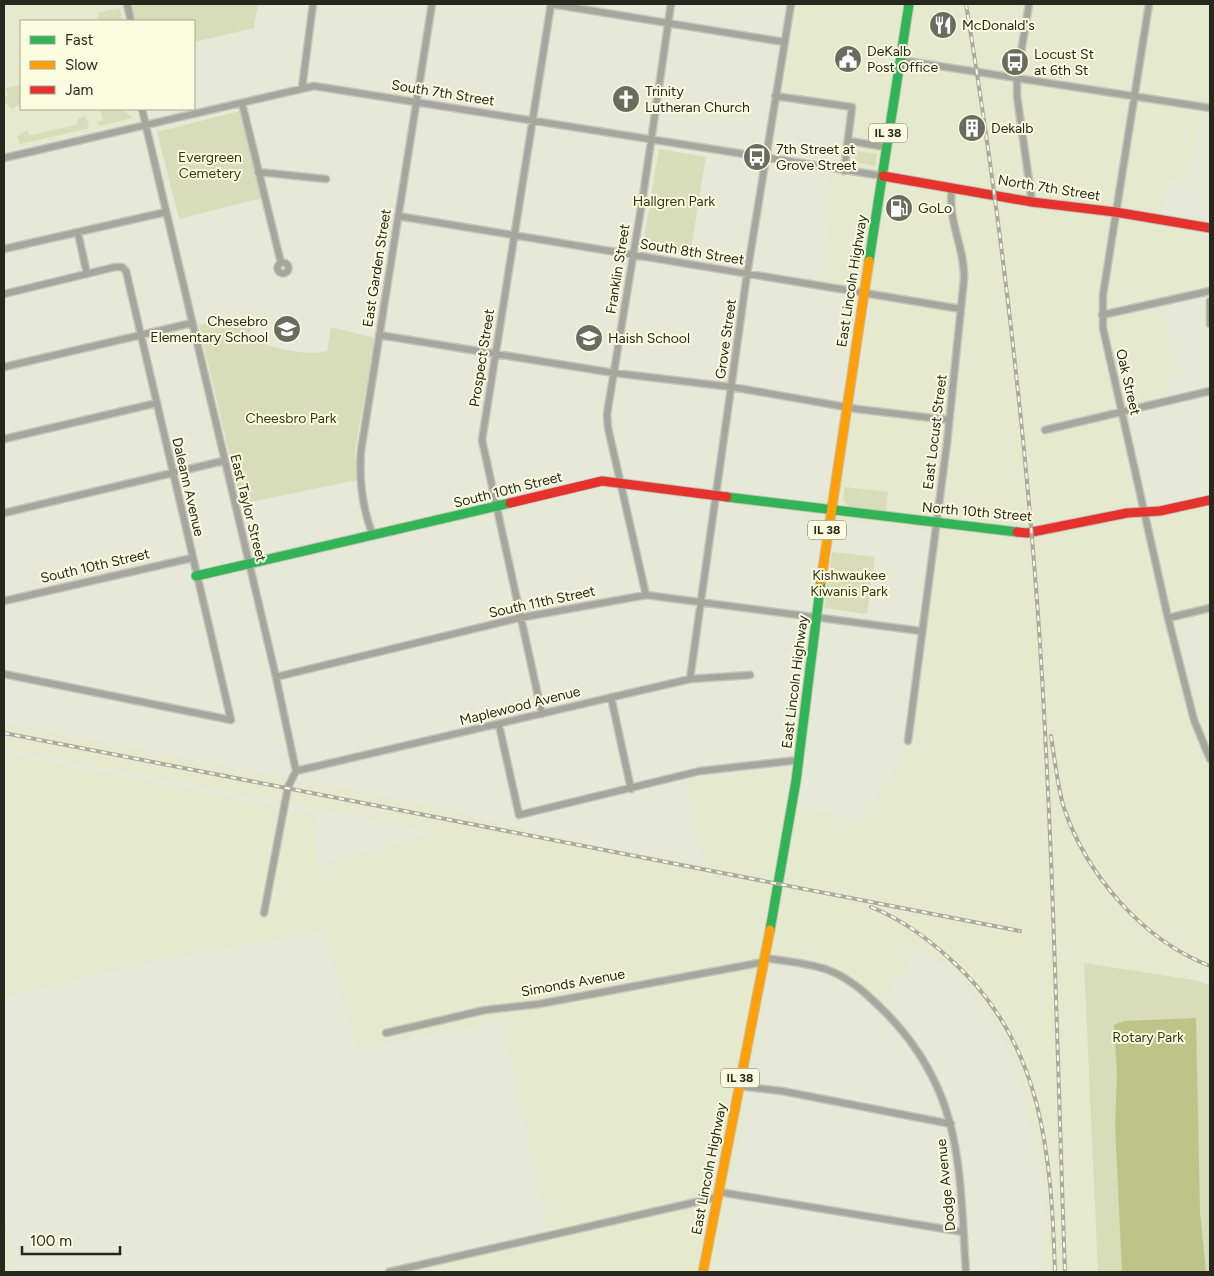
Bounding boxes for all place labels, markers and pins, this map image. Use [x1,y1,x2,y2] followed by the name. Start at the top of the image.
[928,10,958,40] restaurant icon: McDonald's
[962,17,1035,34] place label: McDonald's
[867,43,938,76] place label: DeKalb Post Office
[833,44,863,74] public building icon: DeKalb Post Office
[1034,46,1094,79] place label: Locust St at 6th St
[1000,47,1030,77] bus stop icon: Locust St at 6th St
[645,83,750,116] place label: Trinity Lutheran Church
[611,84,641,114] church icon: Trinity Lutheran Church
[957,113,987,143] building icon: Dekalb
[991,120,1033,137] place label: Dekalb
[776,141,857,174] place label: 7th Street at Grove Street
[742,142,772,172] bus stop icon: 7th Street at Grove Street
[884,193,914,223] fuel station icon: GoLo
[918,200,952,217] place label: GoLo
[150,313,268,346] place label: Chesebro Elementary School
[272,314,302,344] school or university icon: Chesebro Elementary School
[574,323,604,353] school or university icon: Haish School
[608,330,690,347] place label: Haish School

